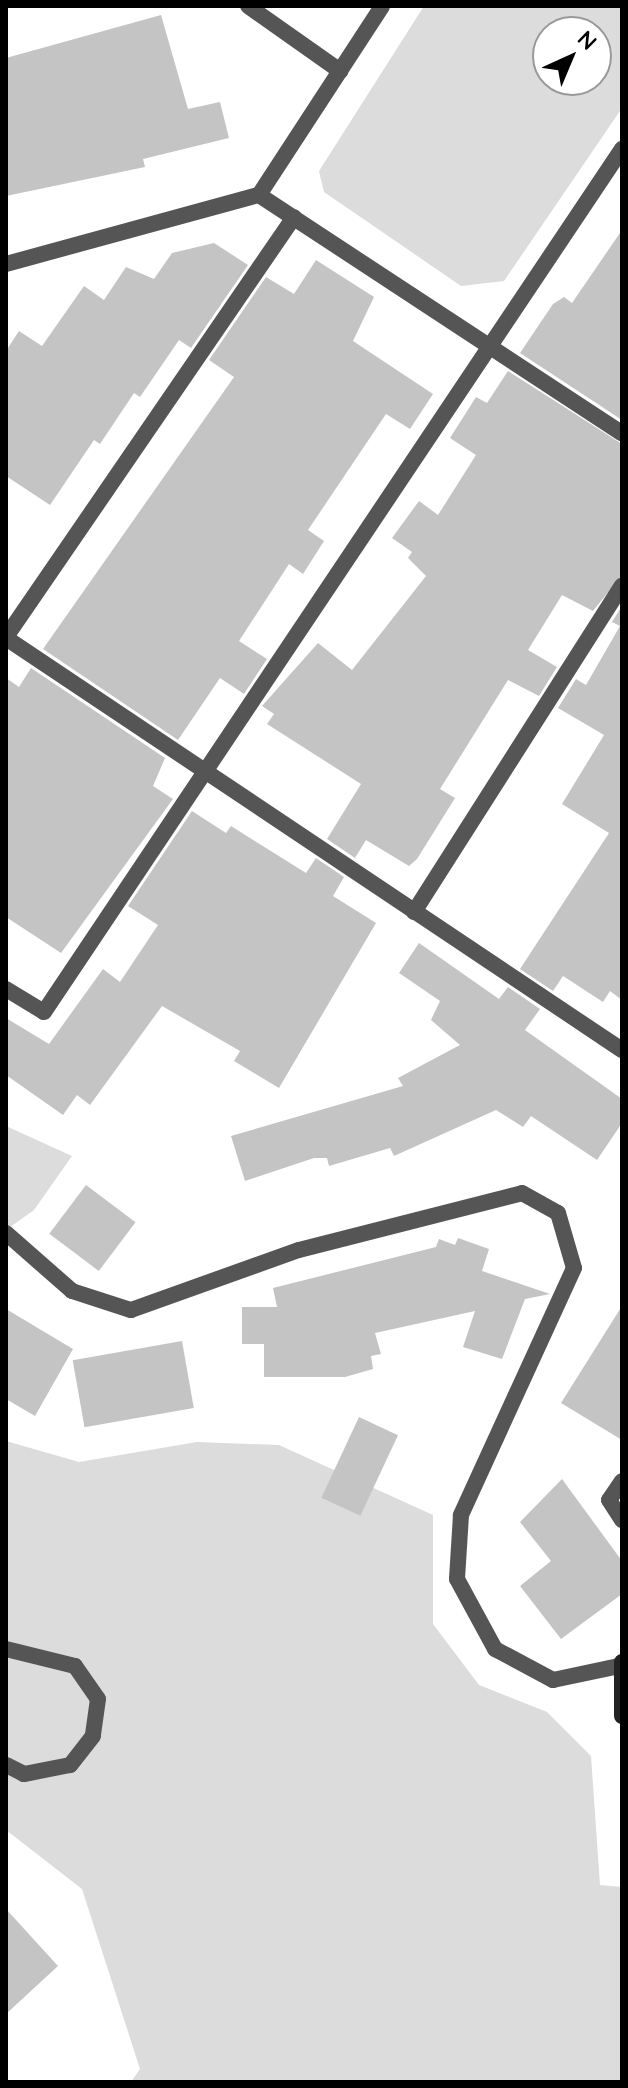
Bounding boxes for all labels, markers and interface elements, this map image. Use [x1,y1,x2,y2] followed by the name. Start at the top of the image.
[532,16,612,96] north arrow
[572,24,603,56] text: N

